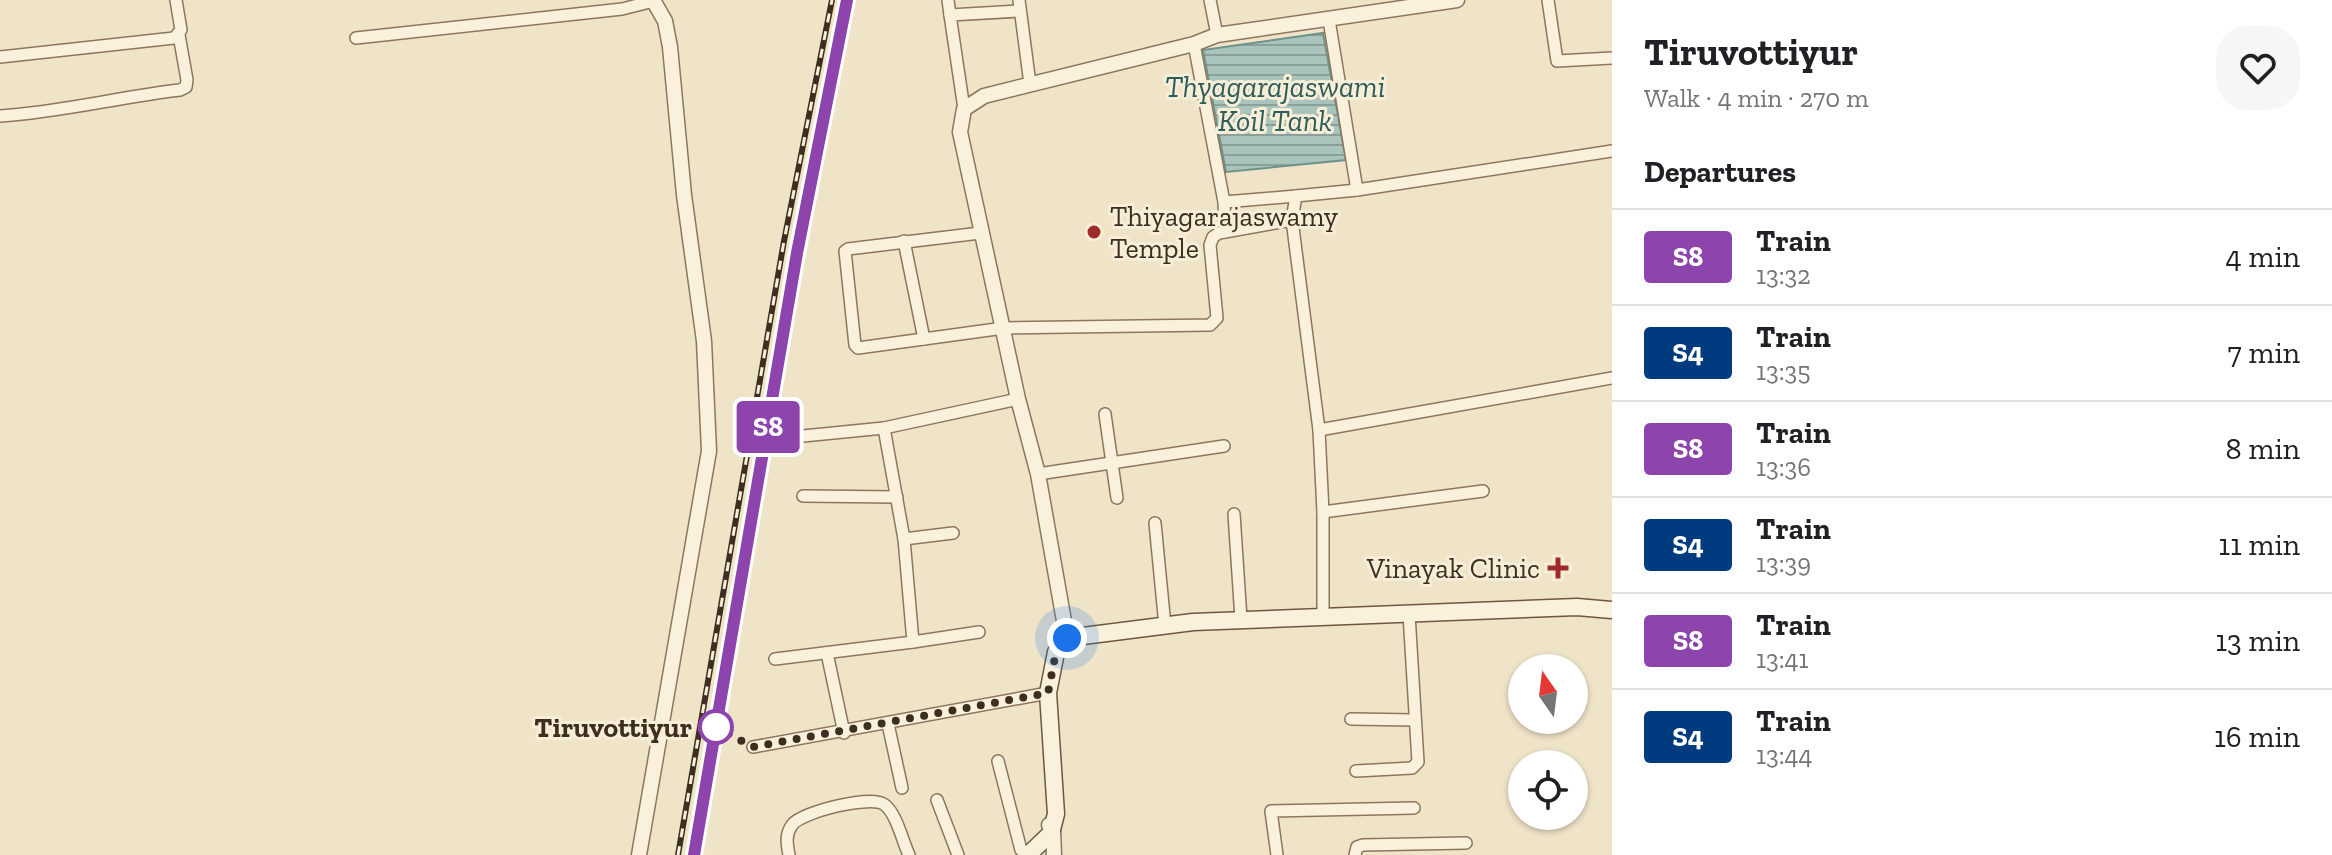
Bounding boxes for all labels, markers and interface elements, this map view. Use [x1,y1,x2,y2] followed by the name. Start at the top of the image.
[2216,26,2300,110] button: heart
[1644,29,1858,75] text: Tiruvottiyur
[1165,69,1385,139] water label: Thyagarajaswami Koil Tank
[1644,82,1869,114] text: Walk · 4 min · 270 m
[1644,154,1796,190] text: Departures
[1110,200,1339,265] place label: Thiyagarajaswamy Temple
[1085,223,1103,241] marker: Thiyagarajaswamy Temple
[1756,223,1831,259] text: Train
[2226,239,2300,275] text: 4 min
[1673,240,1703,273] text: S8
[1756,259,1811,291] text: 13:32
[1756,319,1831,355] text: Train
[2228,335,2300,371] text: 7 min
[1672,336,1704,369] text: S4
[1756,355,1811,387] text: 13:35
[732,401,804,453] line badge: S8
[753,410,783,443] text: S8
[1756,415,1831,451] text: Train
[2226,431,2300,467] text: 8 min
[1673,432,1703,465] text: S8
[1756,451,1811,483] text: 13:36
[1756,511,1831,547] text: Train
[2219,527,2300,563] text: 11 min
[1672,528,1704,561] text: S4
[1756,547,1811,579] text: 13:39
[1366,552,1540,585] place label: Vinayak Clinic
[1547,557,1569,579] marker: Vinayak Clinic
[1756,607,1831,643] text: Train
[1047,618,1087,658] your location
[2215,623,2300,659] text: 13 min
[1673,624,1703,657] text: S8
[1756,643,1809,675] text: 13:41
[1508,654,1588,734] north arrow
[1508,654,1588,830] map controls
[1756,703,1831,739] text: Train
[699,710,733,744] marker: Tiruvottiyur
[534,711,692,744] place label: Tiruvottiyur
[2214,719,2300,755] text: 16 min
[1672,720,1704,753] text: S4
[1756,739,1813,771] text: 13:44
[1508,750,1588,830] button: locate

